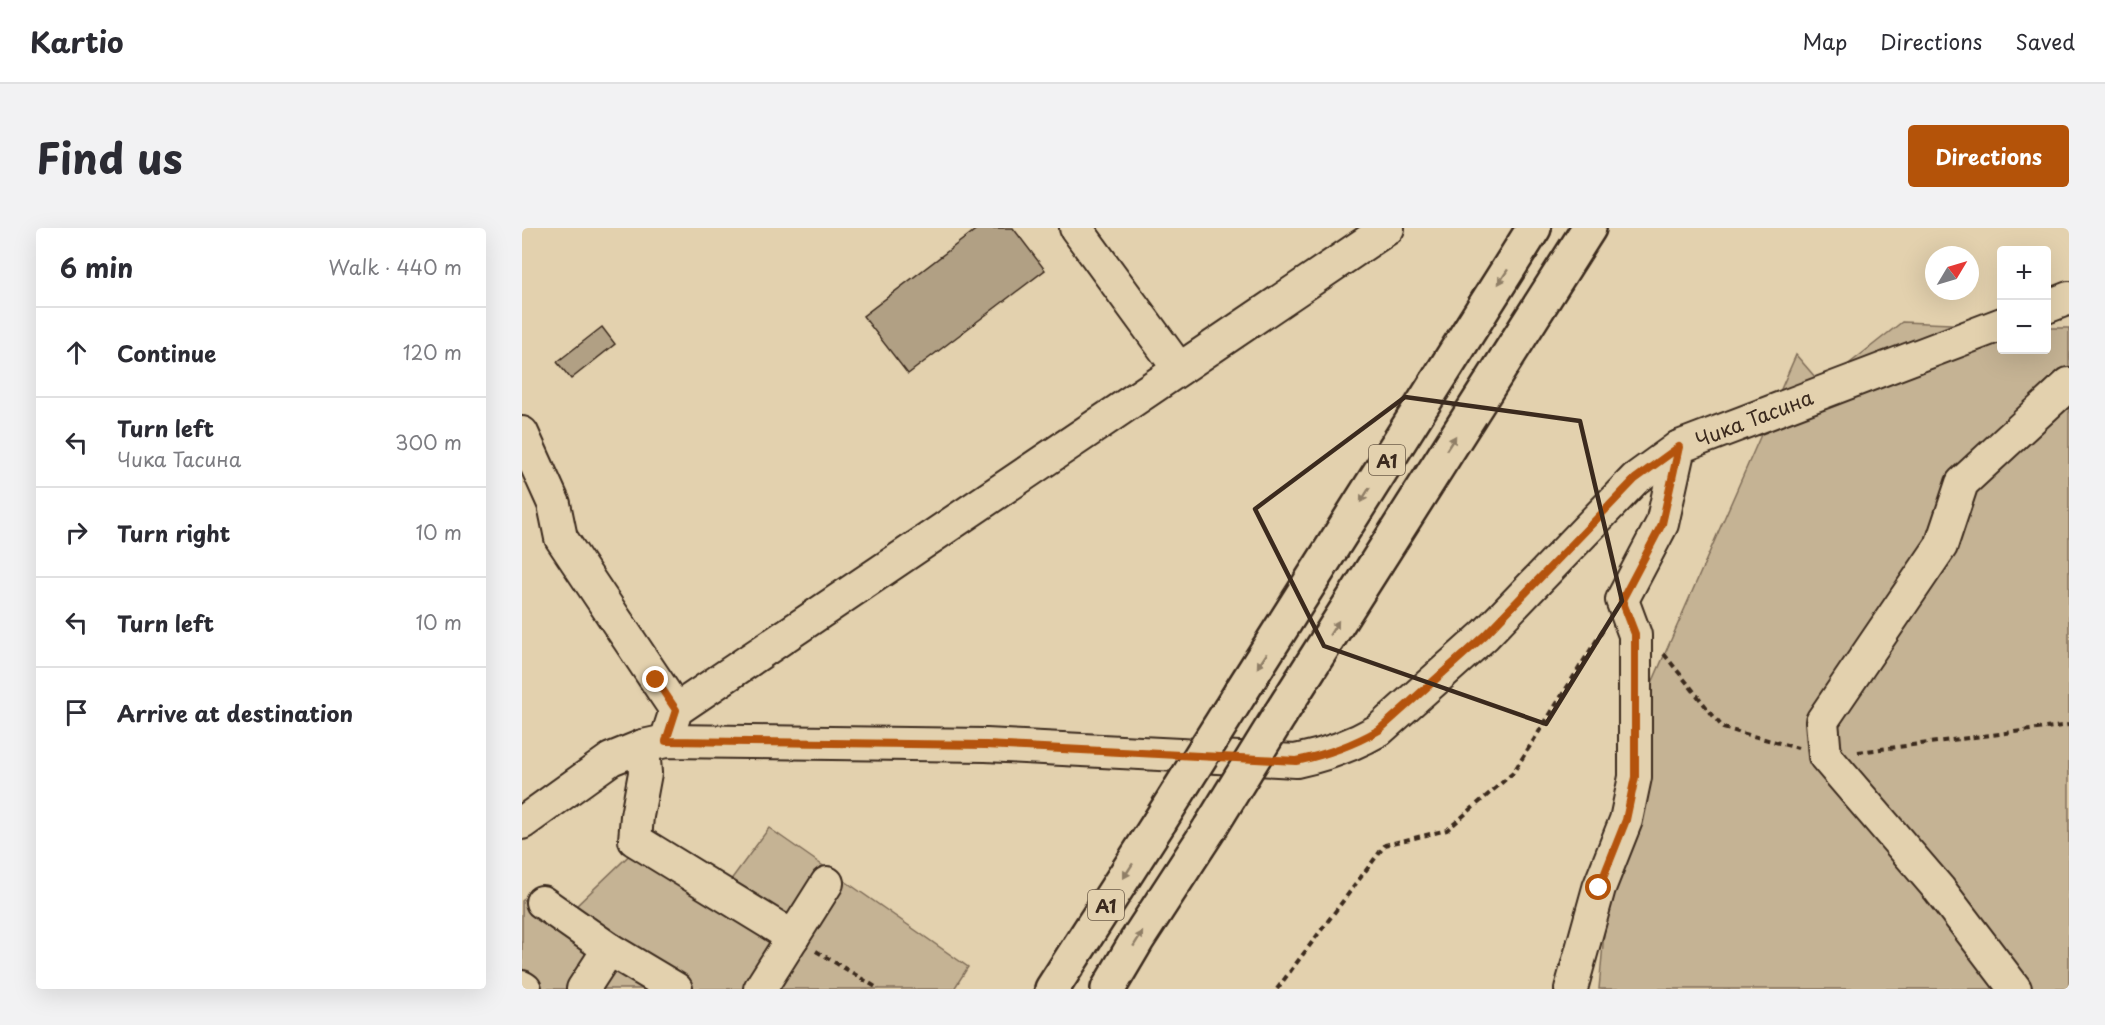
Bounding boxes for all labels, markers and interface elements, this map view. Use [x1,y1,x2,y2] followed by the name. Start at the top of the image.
[30,20,124,63] text: Kartio
[1802,25,1847,57] text: Map
[1880,25,1982,57] text: Directions
[2015,25,2075,57] text: Saved
[36,125,183,188] text: Find us
[1908,125,2069,187] button: Directions
[1925,246,1979,300] north arrow
[1997,246,2051,354] map controls
[1997,246,2051,300] button: +
[60,248,133,287] text: 6 min
[329,252,462,282] text: Walk · 440 m
[1498,269,1509,285] one-way arrow
[1997,300,2051,354] button: −
[60,336,93,369] icon: ahead
[117,336,216,369] text: Continue
[403,337,462,367] text: 120 m
[1691,382,1818,454] street label: Чика Тасина
[117,411,214,444] text: Turn left
[60,426,93,459] icon: left
[395,427,462,457] text: 300 m
[1445,435,1457,451] one-way arrow
[117,444,241,474] text: Чика Тасина
[1369,445,1405,475] road number: A1
[1359,487,1370,503] one-way arrow
[60,516,93,549] icon: right
[117,516,230,549] text: Turn right
[415,517,462,547] text: 10 m
[60,606,93,639] icon: left
[117,606,214,639] text: Turn left
[415,607,462,637] text: 10 m
[1329,620,1340,636] one-way arrow
[1256,652,1267,669] one-way arrow
[642,666,668,692] route end
[60,696,93,729] icon: arrive
[117,696,353,729] text: Arrive at destination
[1122,862,1134,878] one-way arrow
[1585,874,1611,900] route start
[1088,890,1124,920] road number: A1
[1133,931,1144,947] one-way arrow

